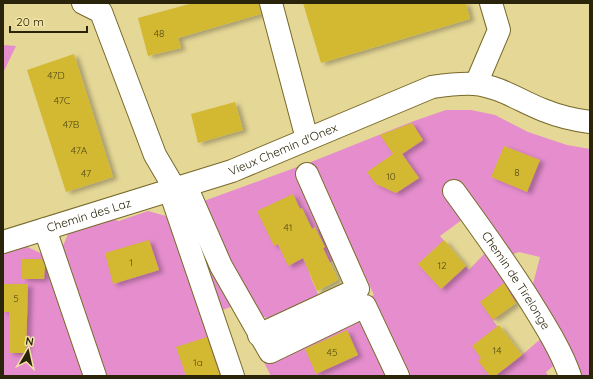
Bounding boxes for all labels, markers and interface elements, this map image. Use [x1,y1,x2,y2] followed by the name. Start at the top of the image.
[10,8,87,34] scale bar
[16,14,44,29] text: 20 m
[154,27,164,40] house number: 48
[47,69,65,82] house number: 47D
[54,94,71,107] house number: 47C
[63,118,80,131] house number: 47B
[226,120,340,179] street label: Vieux Chemin d'Onex
[71,144,88,157] house number: 47A
[514,166,520,179] house number: 8
[81,167,91,180] house number: 47
[386,170,396,183] house number: 10
[45,195,133,235] street label: Chemin des Laz
[284,221,292,234] house number: 41
[479,228,554,332] street label: Chemin de Tirelonge
[129,256,133,269] house number: 1
[437,259,447,272] house number: 12
[13,292,19,305] house number: 5
[8,331,48,371] north arrow
[24,334,35,349] text: N
[493,344,501,357] house number: 14
[327,346,337,359] house number: 45
[193,356,203,369] house number: 1a

